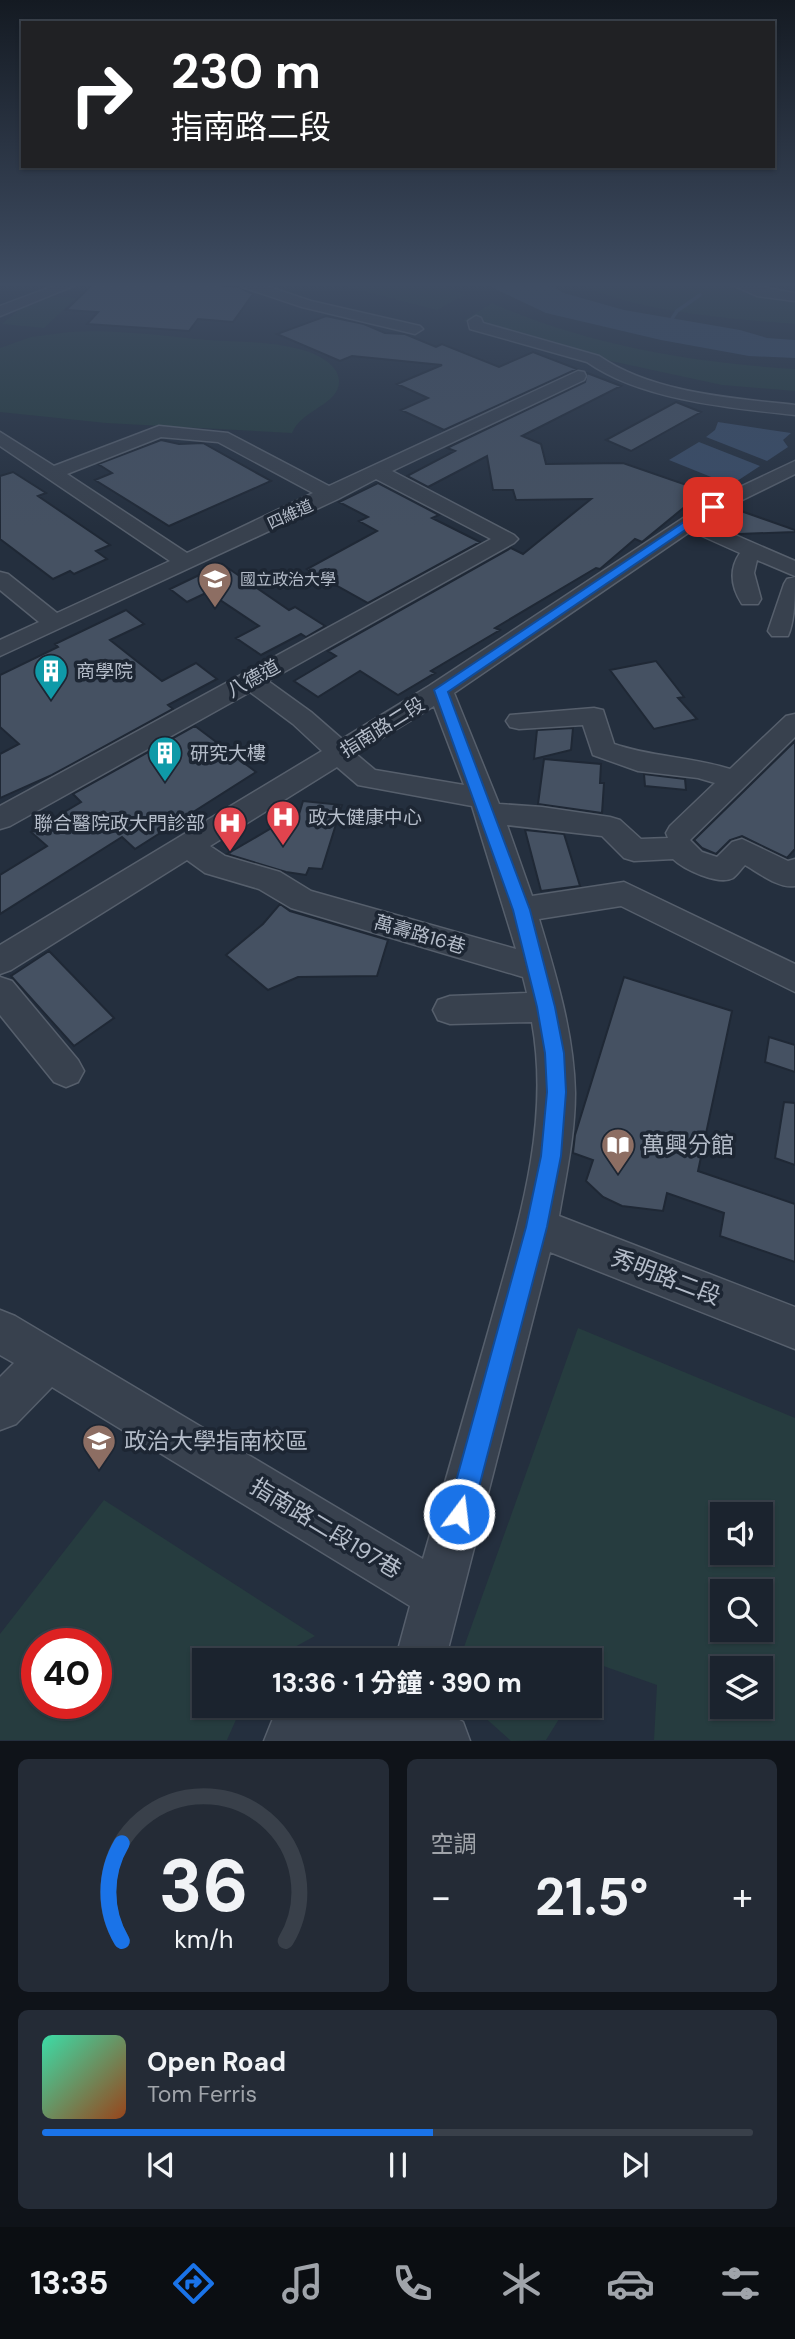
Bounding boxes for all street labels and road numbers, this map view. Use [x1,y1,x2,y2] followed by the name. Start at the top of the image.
[264,495,316,534] street label: 四維道
[222,654,284,703] street label: 八德道
[335,692,429,763] street label: 指南路二段
[371,910,468,959] street label: 萬壽路16巷
[607,1242,725,1312] street label: 秀明路二段
[245,1471,407,1585] street label: 指南路二段197巷

